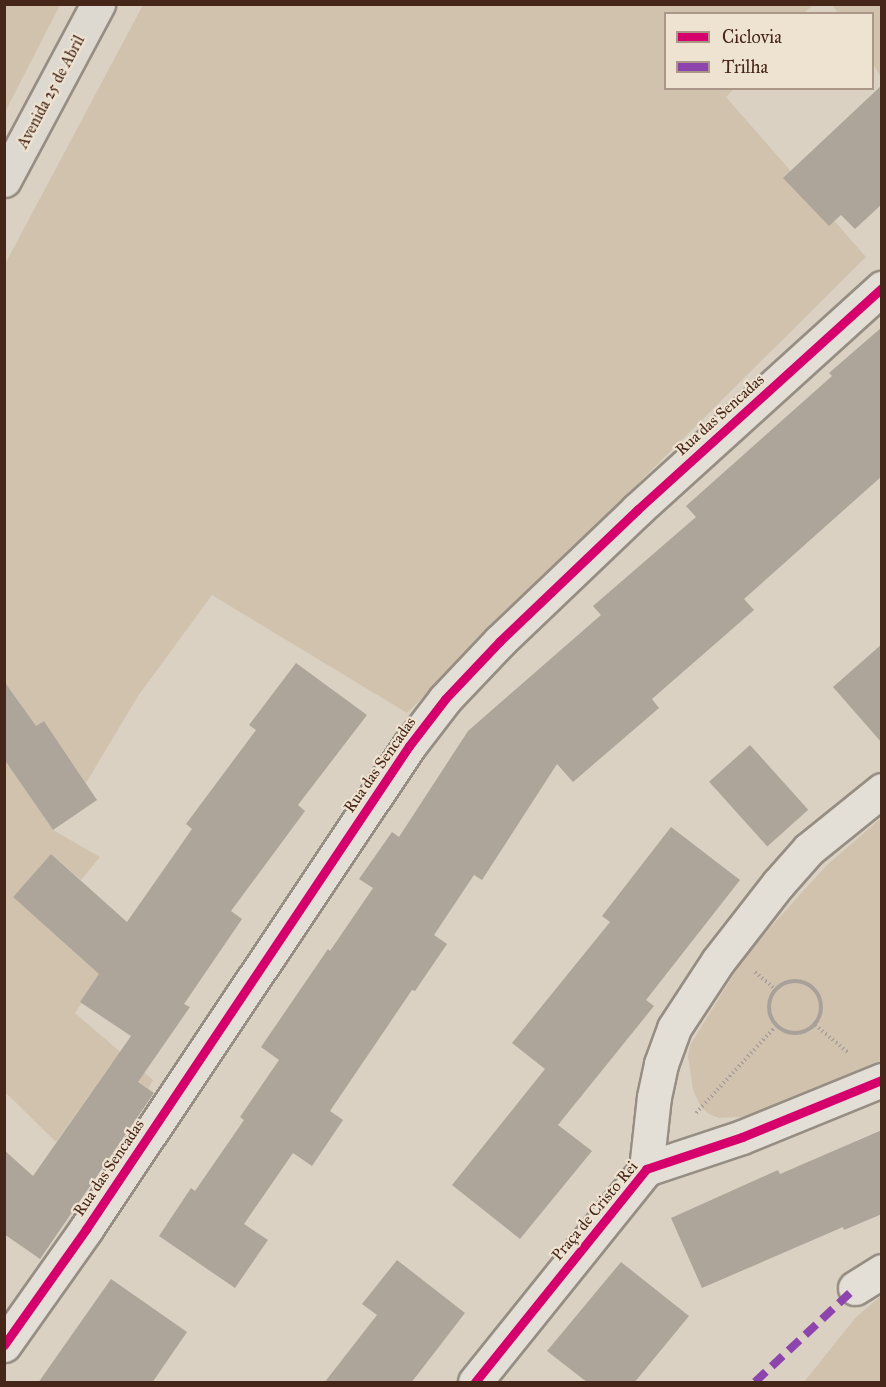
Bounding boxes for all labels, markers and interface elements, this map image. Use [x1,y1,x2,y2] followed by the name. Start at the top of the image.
[664,12,874,90] legend
[722,26,782,48] text: Ciclovia
[13,32,89,152] street label: Avenida 25 de Abril
[722,56,768,78] text: Trilha
[672,370,768,460] street label: Rua das Sencadas
[340,713,420,817] street label: Rua das Sencadas
[70,1116,148,1220] street label: Rua das Sencadas
[548,1157,642,1265] street label: Praça de Cristo Rei

